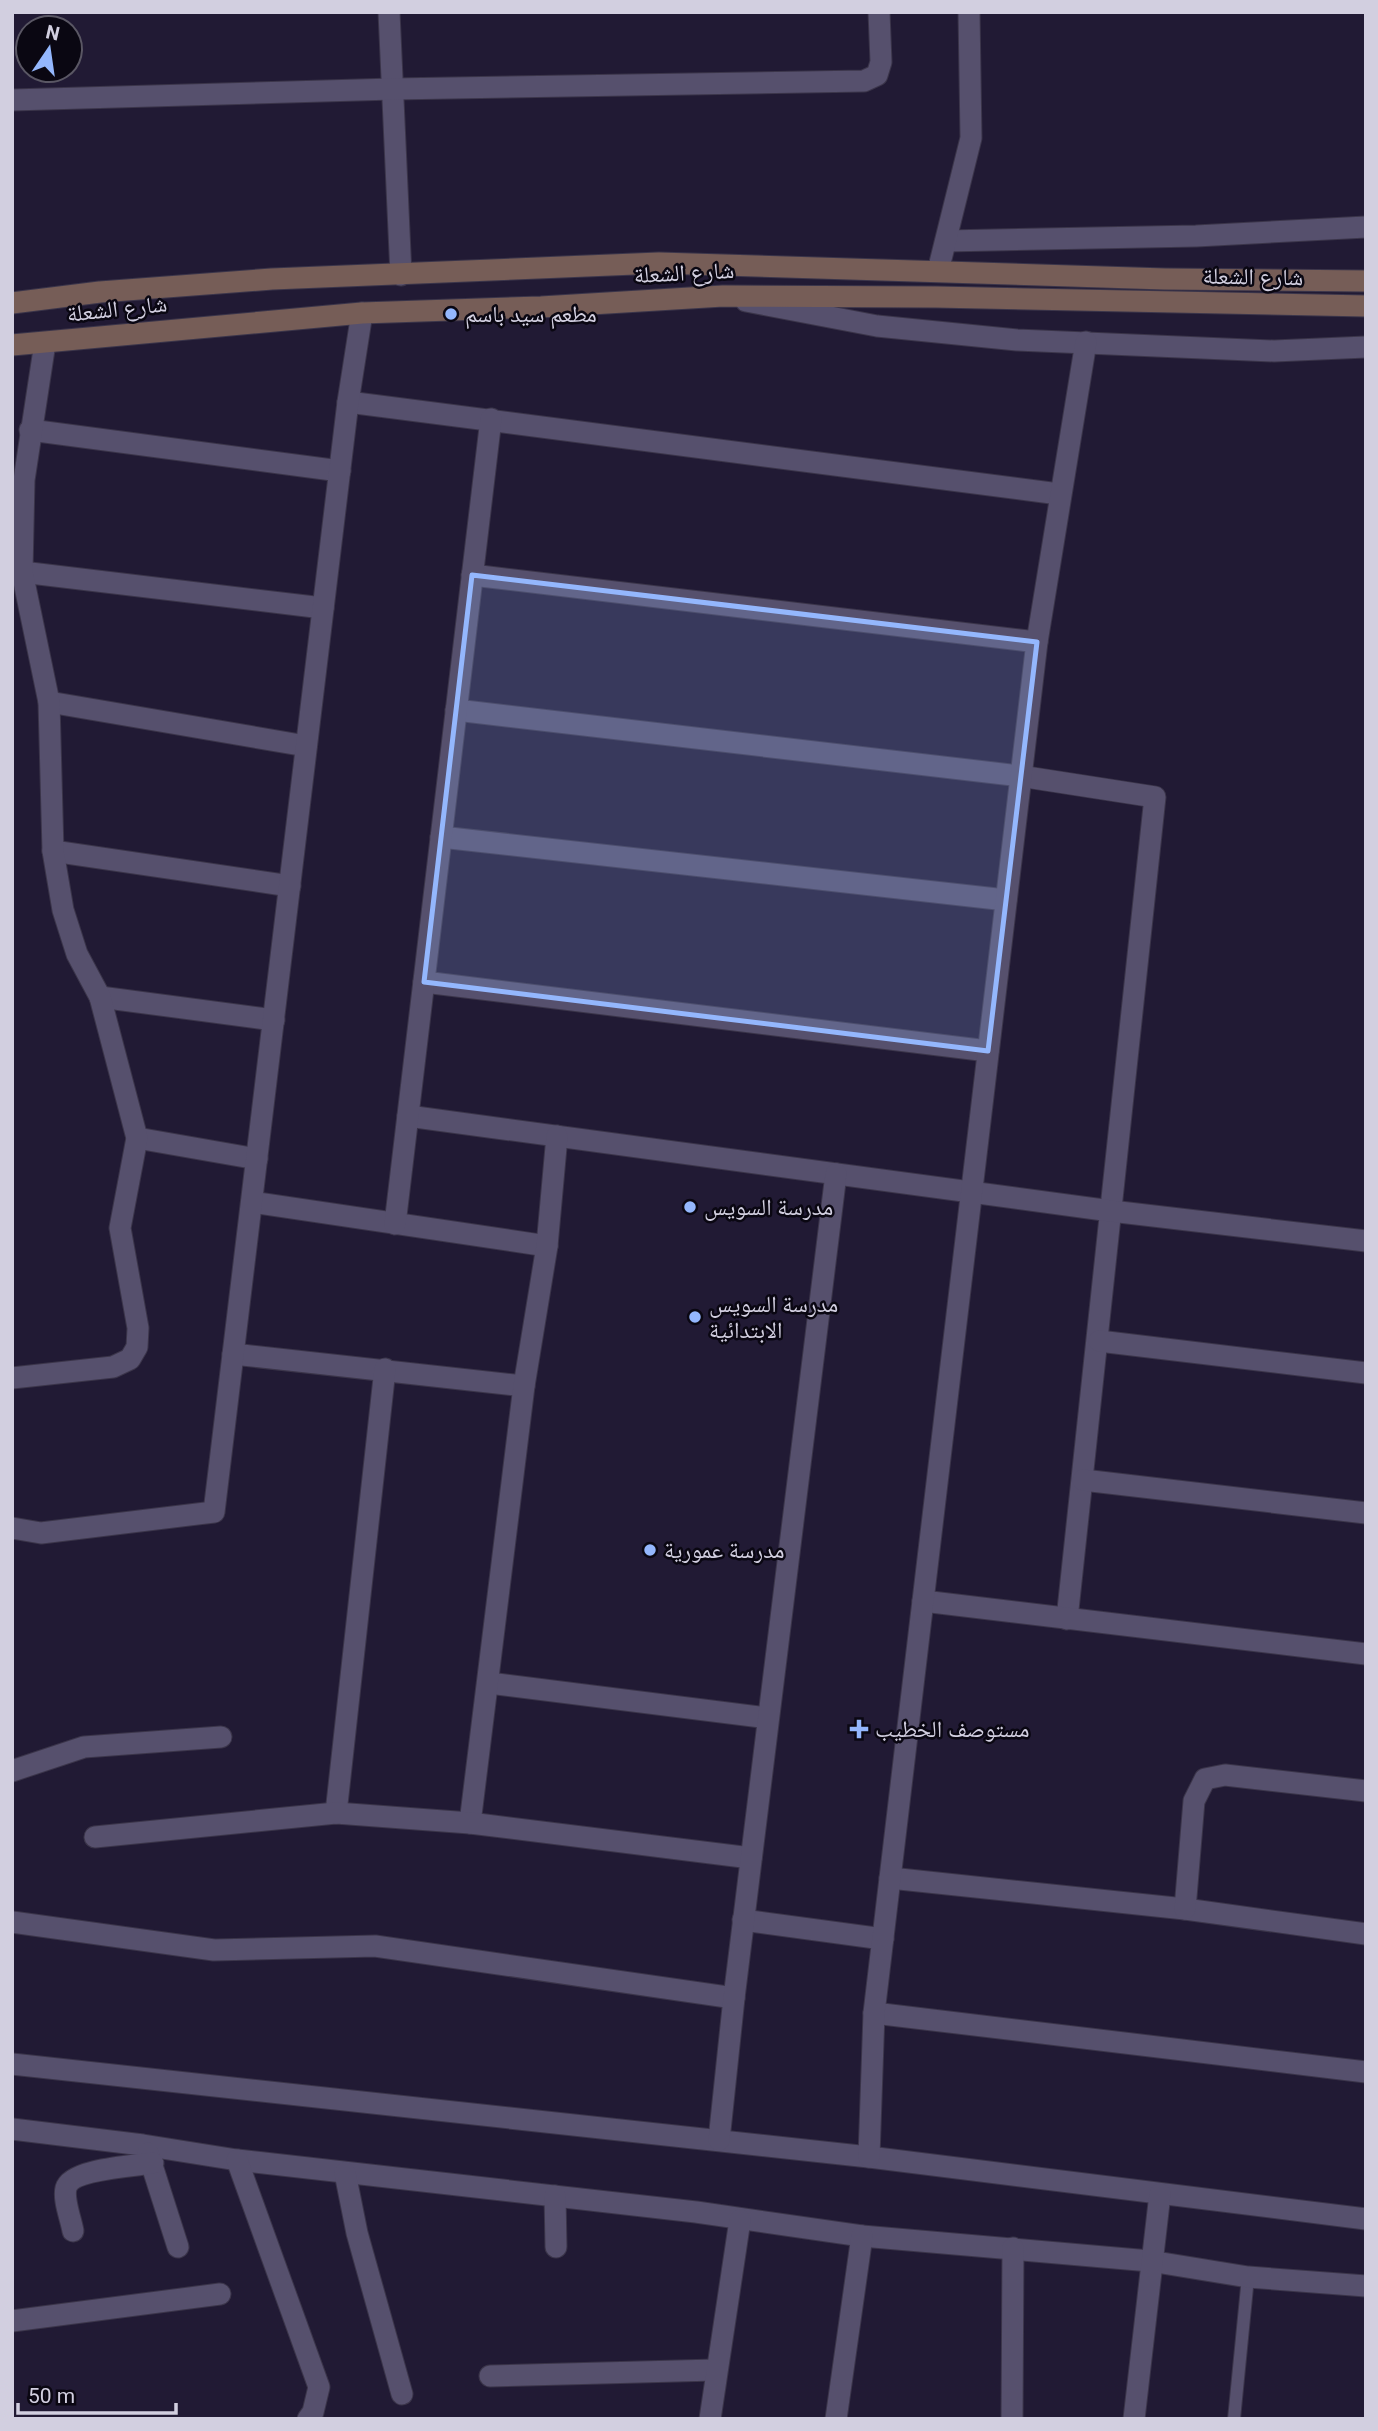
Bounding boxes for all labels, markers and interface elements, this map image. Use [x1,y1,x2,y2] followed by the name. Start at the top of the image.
[14,14,84,84] north arrow
[44,20,62,46] text: N
[633,257,735,290] street label: شارع الشعلة
[1202,263,1304,292] street label: شارع الشعلة
[66,290,169,329] street label: شارع الشعلة
[465,301,597,330] place label: مطعم سيد باسم
[443,306,459,322] marker: مطعم سيد باسم
[704,1194,833,1221] place label: مدرسة السويس
[682,1199,698,1215] marker: مدرسة السويس
[709,1291,838,1344] place label: مدرسة السويس الابتدائية
[687,1309,703,1325] marker: مدرسة السويس الابتدائية
[664,1537,785,1564] place label: مدرسة عمورية
[642,1542,658,1558] marker: مدرسة عمورية
[875,1716,1030,1743] place label: مستوصف الخطيب
[849,1719,869,1739] marker: مستوصف الخطيب
[18,2372,175,2416] scale bar
[28,2384,75,2408] text: 50 m

